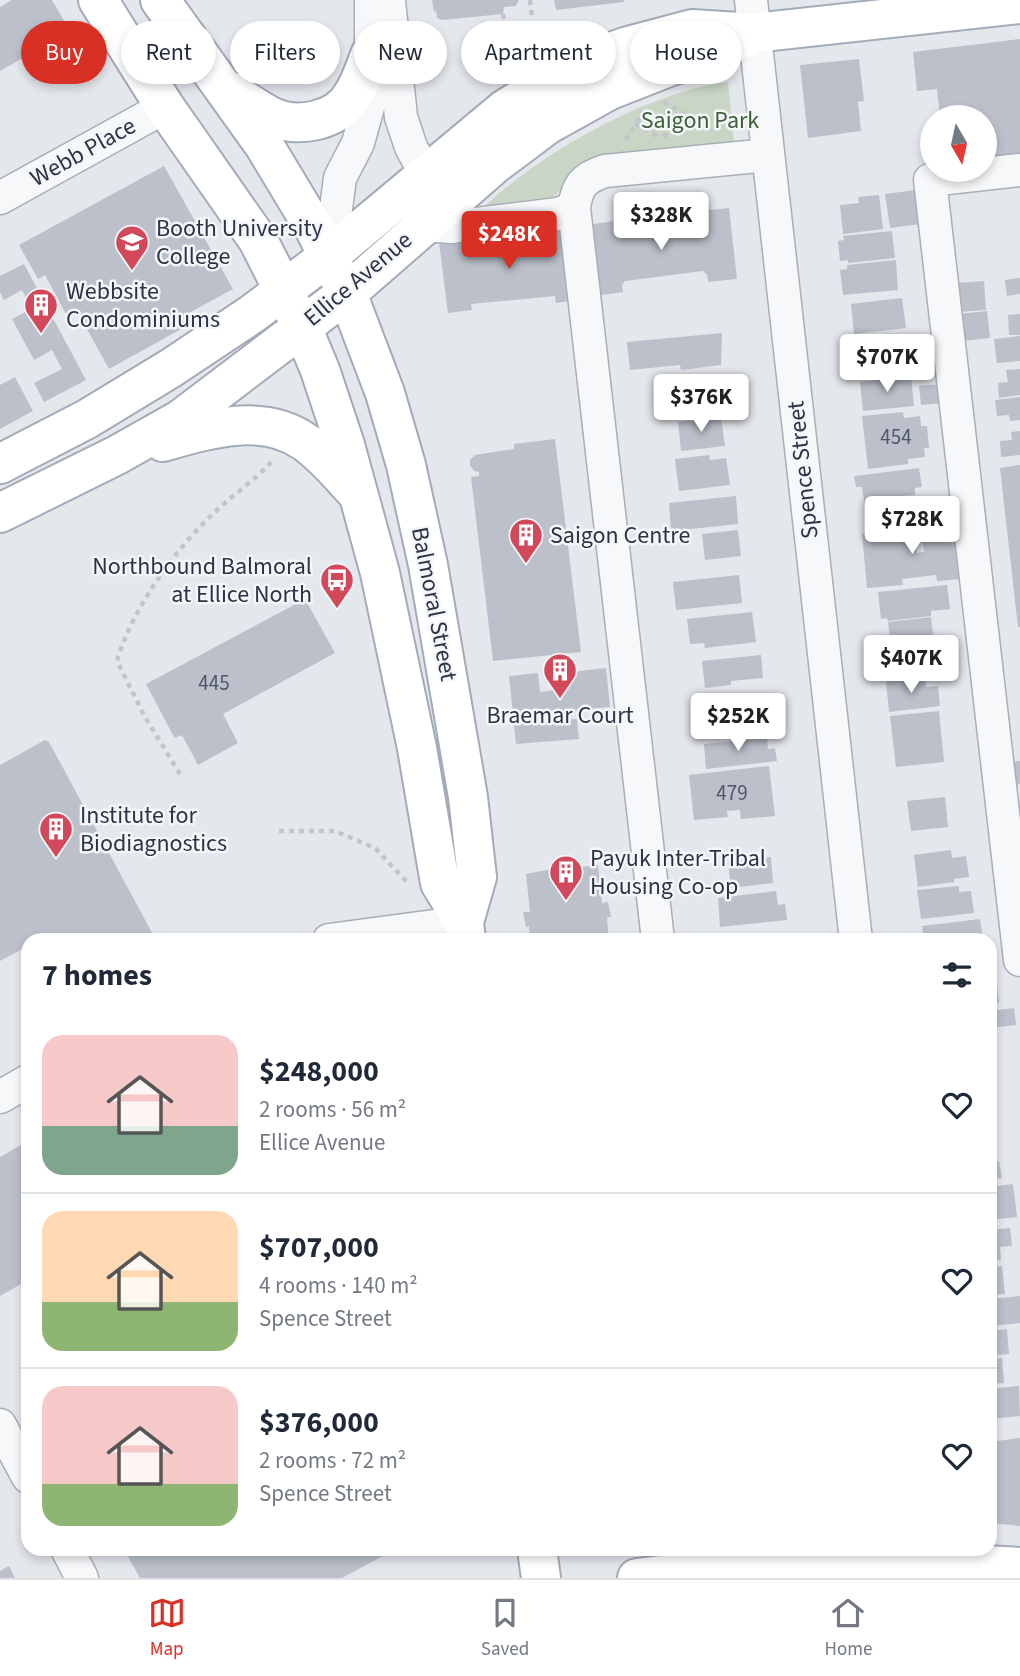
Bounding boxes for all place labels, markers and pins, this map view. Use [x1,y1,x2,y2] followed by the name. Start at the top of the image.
[612,192,710,252] pin: $328K
[156,211,323,274] place label: Booth University College
[460,212,558,271] pin: $248K
[113,223,151,272] school or university icon: Booth University College
[66,274,220,337] place label: Webbsite Condominiums
[22,286,60,335] building icon: Webbsite Condominiums
[838,334,936,394] pin: $707K
[652,374,750,434] pin: $376K
[863,496,961,556] pin: $728K
[507,516,545,565] building icon: Saigon Centre
[550,518,690,553] place label: Saigon Centre
[92,549,312,612] place label: Northbound Balmoral at Ellice North
[318,561,356,610] bus stop icon: Northbound Balmoral at Ellice North
[862,636,960,695] pin: $407K
[541,651,579,700] building icon: Braemar Court
[689,694,787,753] pin: $252K
[486,698,634,733] place label: Braemar Court
[80,798,227,861] place label: Institute for Biodiagnostics
[37,810,75,859] building icon: Institute for Biodiagnostics
[590,841,766,904] place label: Payuk Inter-Tribal Housing Co-op
[547,853,585,902] building icon: Payuk Inter-Tribal Housing Co-op

